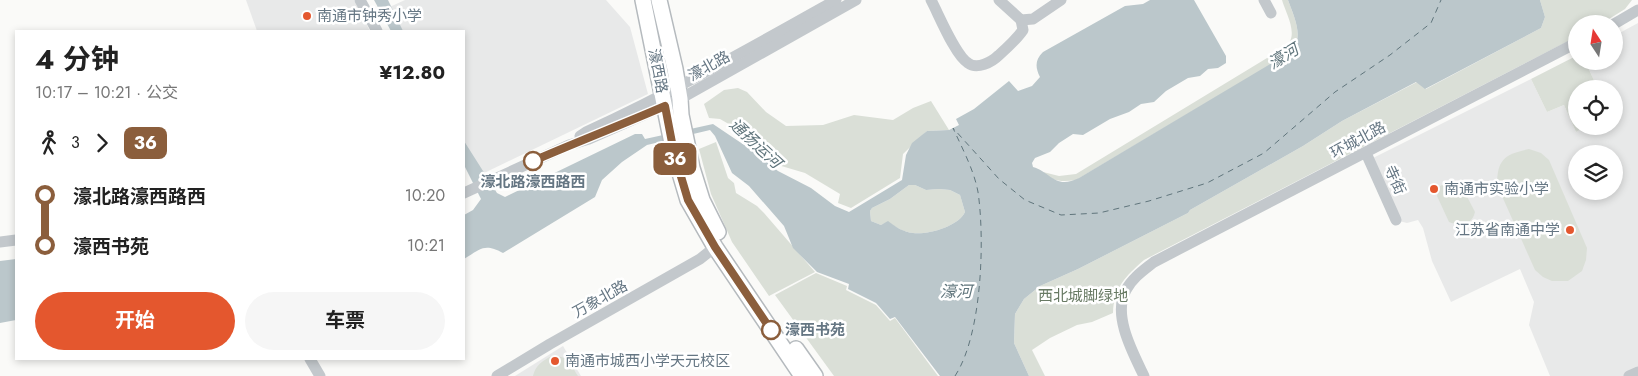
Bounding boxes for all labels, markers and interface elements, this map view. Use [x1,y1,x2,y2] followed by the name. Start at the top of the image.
[317,5,422,27] place label: 南通市钟秀小学
[301,10,313,22] marker: 南通市钟秀小学
[1568,15,1622,70] north arrow
[1568,15,1623,200] map controls
[1264,37,1305,75] water label: 濠河
[35,39,119,80] text: 4 分钟
[684,45,734,87] street label: 濠北路
[643,47,673,95] street label: 濠西路
[380,59,445,86] text: ¥12.80
[1568,80,1623,135] button: locate
[35,81,178,104] text: 10:17 – 10:21 · 公交
[724,113,789,176] water label: 通扬运河
[1326,116,1390,164] street label: 环城北路
[35,129,63,157] icon: walk
[88,129,116,157] icon: forward
[134,130,157,156] text: 36
[71,131,80,154] text: 3
[652,143,698,175] line badge: 36
[1568,145,1623,200] button: layers
[663,146,687,172] text: 36
[523,151,543,171] marker: 濠北路濠西路西
[1379,162,1411,198] street label: 寺街
[480,171,586,193] place label: 濠北路濠西路西
[1444,178,1549,200] place label: 南通市实验小学
[73,183,206,210] text: 濠北路濠西路西
[1428,183,1440,195] marker: 南通市实验小学
[405,184,445,207] text: 10:20
[1455,219,1560,241] place label: 江苏省南通中学
[1564,224,1576,236] marker: 江苏省南通中学
[73,233,149,260] text: 濠西书苑
[407,234,445,257] text: 10:21
[568,275,632,323] street label: 万象北路
[940,280,975,303] water label: 濠河
[1038,285,1128,307] park label: 西北城脚绿地
[35,292,235,350] button: 开始
[245,292,445,350] button: 车票
[785,319,845,341] place label: 濠西书苑
[761,320,781,340] marker: 濠西书苑
[565,350,730,372] place label: 南通市城西小学天元校区
[549,355,561,367] marker: 南通市城西小学天元校区

